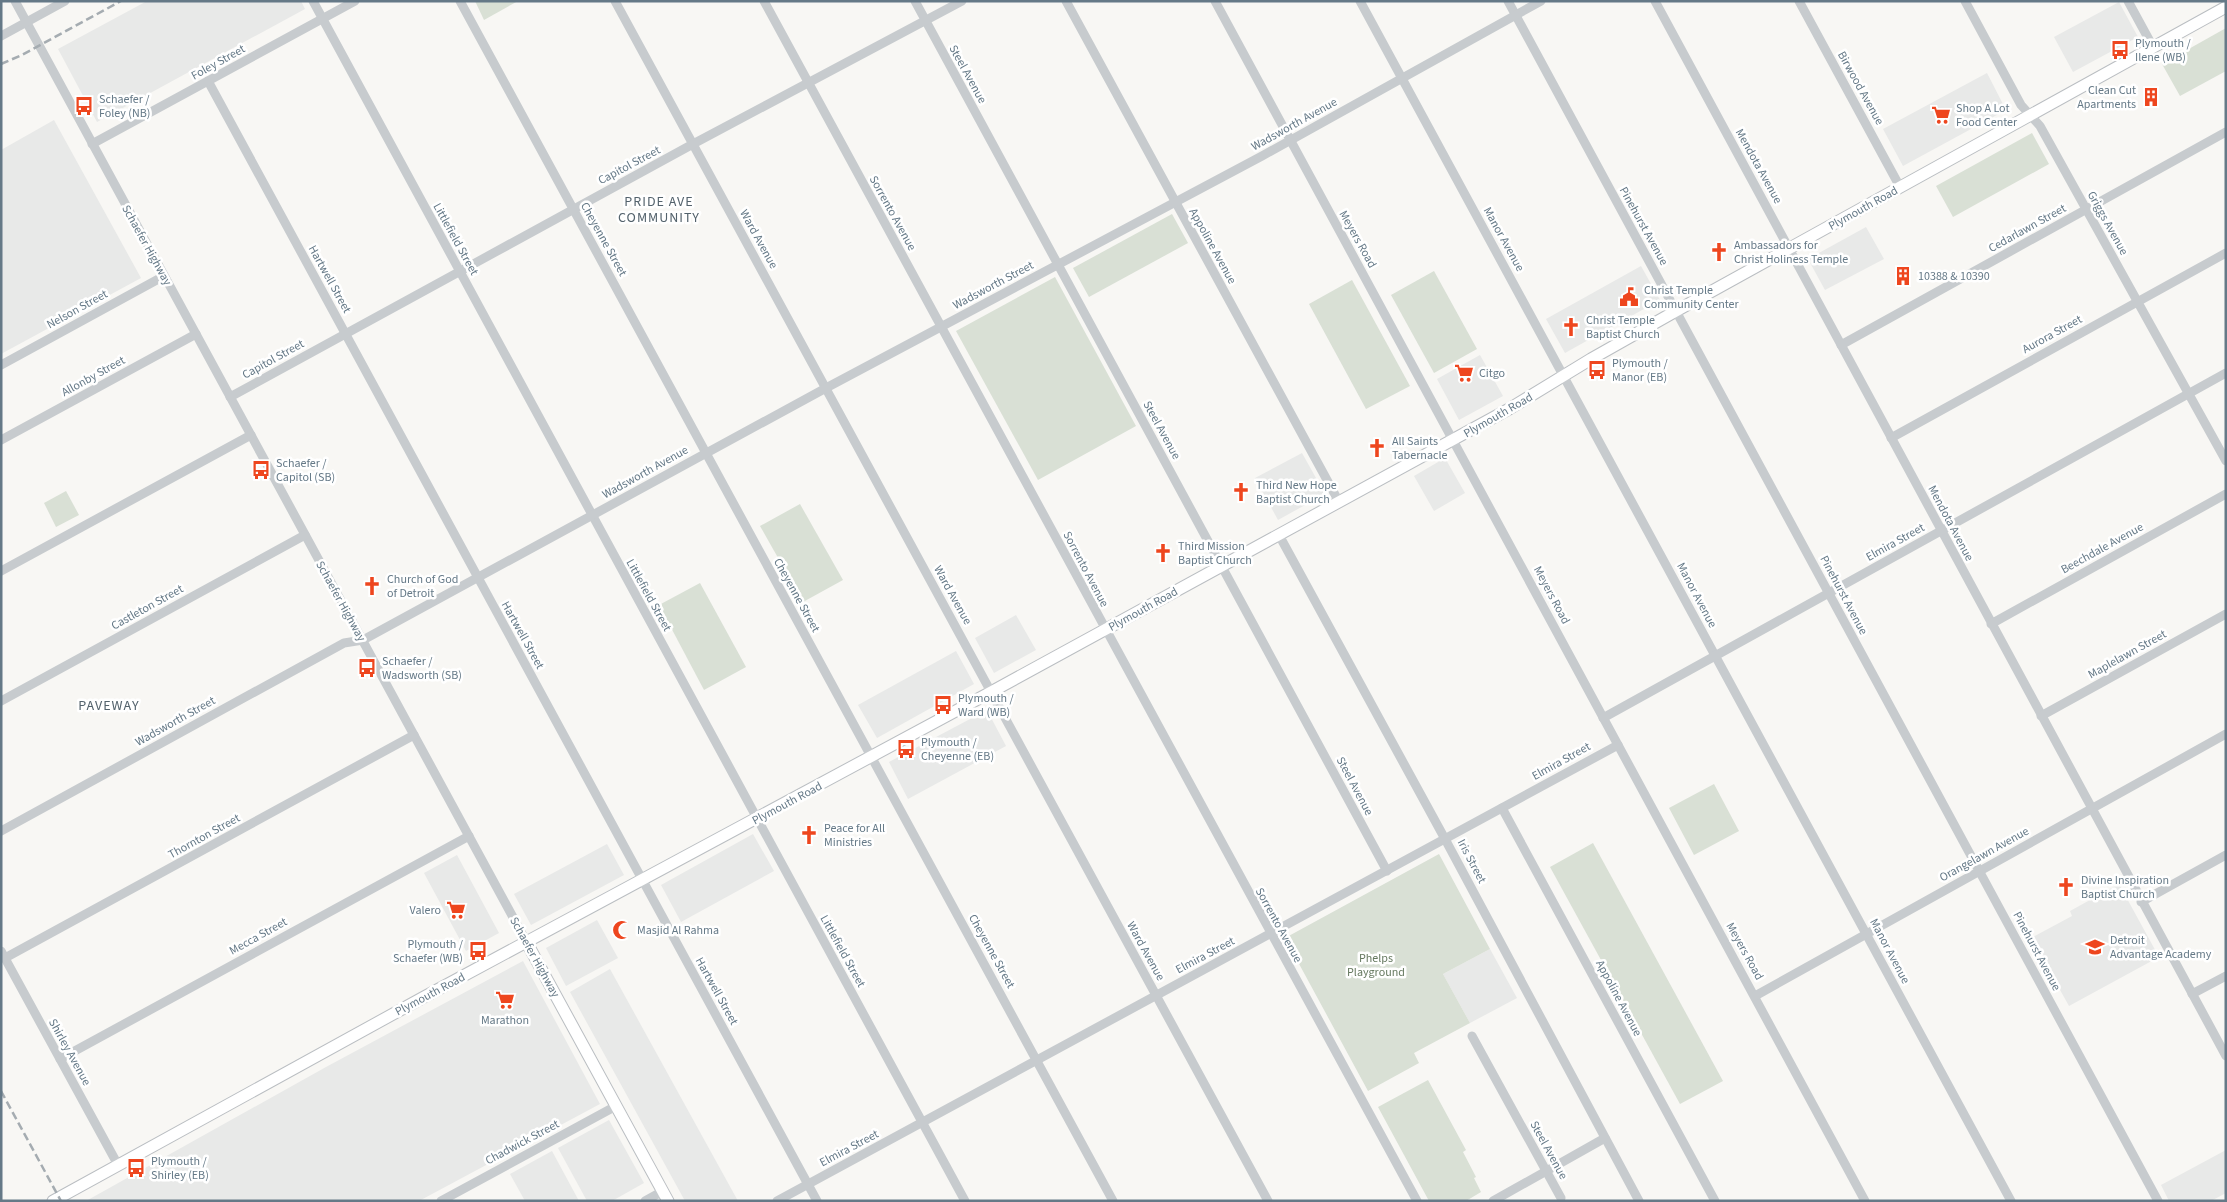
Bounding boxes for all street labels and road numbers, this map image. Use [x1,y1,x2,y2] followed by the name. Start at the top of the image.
[188,41,248,84] street label: Foley Street
[945,42,991,107] street label: Steel Avenue
[1833,48,1888,128] street label: Birwood Avenue
[1248,94,1340,155] street label: Wadsworth Avenue
[1731,126,1786,207] street label: Mendota Avenue
[595,142,663,189] street label: Capitol Street
[865,173,920,254] street label: Sorrento Avenue
[1825,182,1901,235] street label: Plymouth Road
[1615,184,1672,269] street label: Pinehurst Avenue
[2083,188,2132,258] street label: Griggs Avenue
[576,199,631,279] street label: Cheyenne Street
[429,200,482,278] street label: Littlefield Street
[1985,200,2069,257] street label: Cedarlawn Street
[117,202,176,289] street label: Schaefer Highway
[1479,204,1528,275] street label: Manor Avenue
[1185,205,1240,287] street label: Appoline Avenue
[735,207,782,272] street label: Ward Avenue
[1335,207,1380,271] street label: Meyers Road
[304,242,355,316] street label: Hartwell Street
[950,257,1037,314] street label: Wadsworth Street
[44,286,111,333] street label: Nelson Street
[2019,311,2085,358] street label: Aurora Street
[239,335,307,383] street label: Capitol Street
[58,352,128,401] street label: Allonby Street
[1461,389,1536,442] street label: Plymouth Road
[1139,398,1185,463] street label: Steel Avenue
[599,442,691,503] street label: Wadsworth Avenue
[1923,482,1978,564] street label: Mendota Avenue
[1863,519,1928,566] street label: Elmira Street
[2058,519,2147,578] street label: Beechdale Avenue
[1058,528,1113,610] street label: Sorrento Avenue
[1815,553,1872,638] street label: Pinehurst Avenue
[769,555,824,635] street label: Cheyenne Street
[622,556,675,634] street label: Littlefield Street
[311,558,370,645] street label: Schaefer Highway
[1672,560,1721,631] street label: Manor Avenue
[929,563,976,628] street label: Ward Avenue
[1529,563,1574,627] street label: Meyers Road
[108,581,186,634] street label: Castleton Street
[1105,583,1181,636] street label: Plymouth Road
[497,598,548,672] street label: Hartwell Street
[2085,626,2170,683] street label: Maplelawn Street
[132,692,218,751] street label: Wadsworth Street
[1529,738,1594,785] street label: Elmira Street
[1332,754,1377,819] street label: Steel Avenue
[749,778,825,829] street label: Plymouth Road
[165,810,243,863] street label: Thornton Street
[1936,823,2032,886] street label: Orangelawn Avenue
[1453,836,1490,886] street label: Iris Street
[1251,885,1306,966] street label: Sorrento Avenue
[2008,909,2065,994] street label: Pinehurst Avenue
[964,911,1019,991] street label: Cheyenne Street
[816,912,869,990] street label: Littlefield Street
[226,914,290,959] street label: Mecca Street
[505,914,564,1001] street label: Schaefer Highway
[1865,916,1914,987] street label: Manor Avenue
[1122,919,1169,984] street label: Ward Avenue
[1722,919,1767,983] street label: Meyers Road
[1173,933,1238,978] street label: Elmira Street
[691,954,742,1028] street label: Hartwell Street
[1591,957,1646,1039] street label: Appoline Avenue
[392,969,468,1020] street label: Plymouth Road
[44,1016,95,1089] street label: Shirley Avenue
[482,1116,562,1169] street label: Chadwick Street
[1526,1118,1572,1183] street label: Steel Avenue
[817,1126,882,1171] street label: Elmira Street

